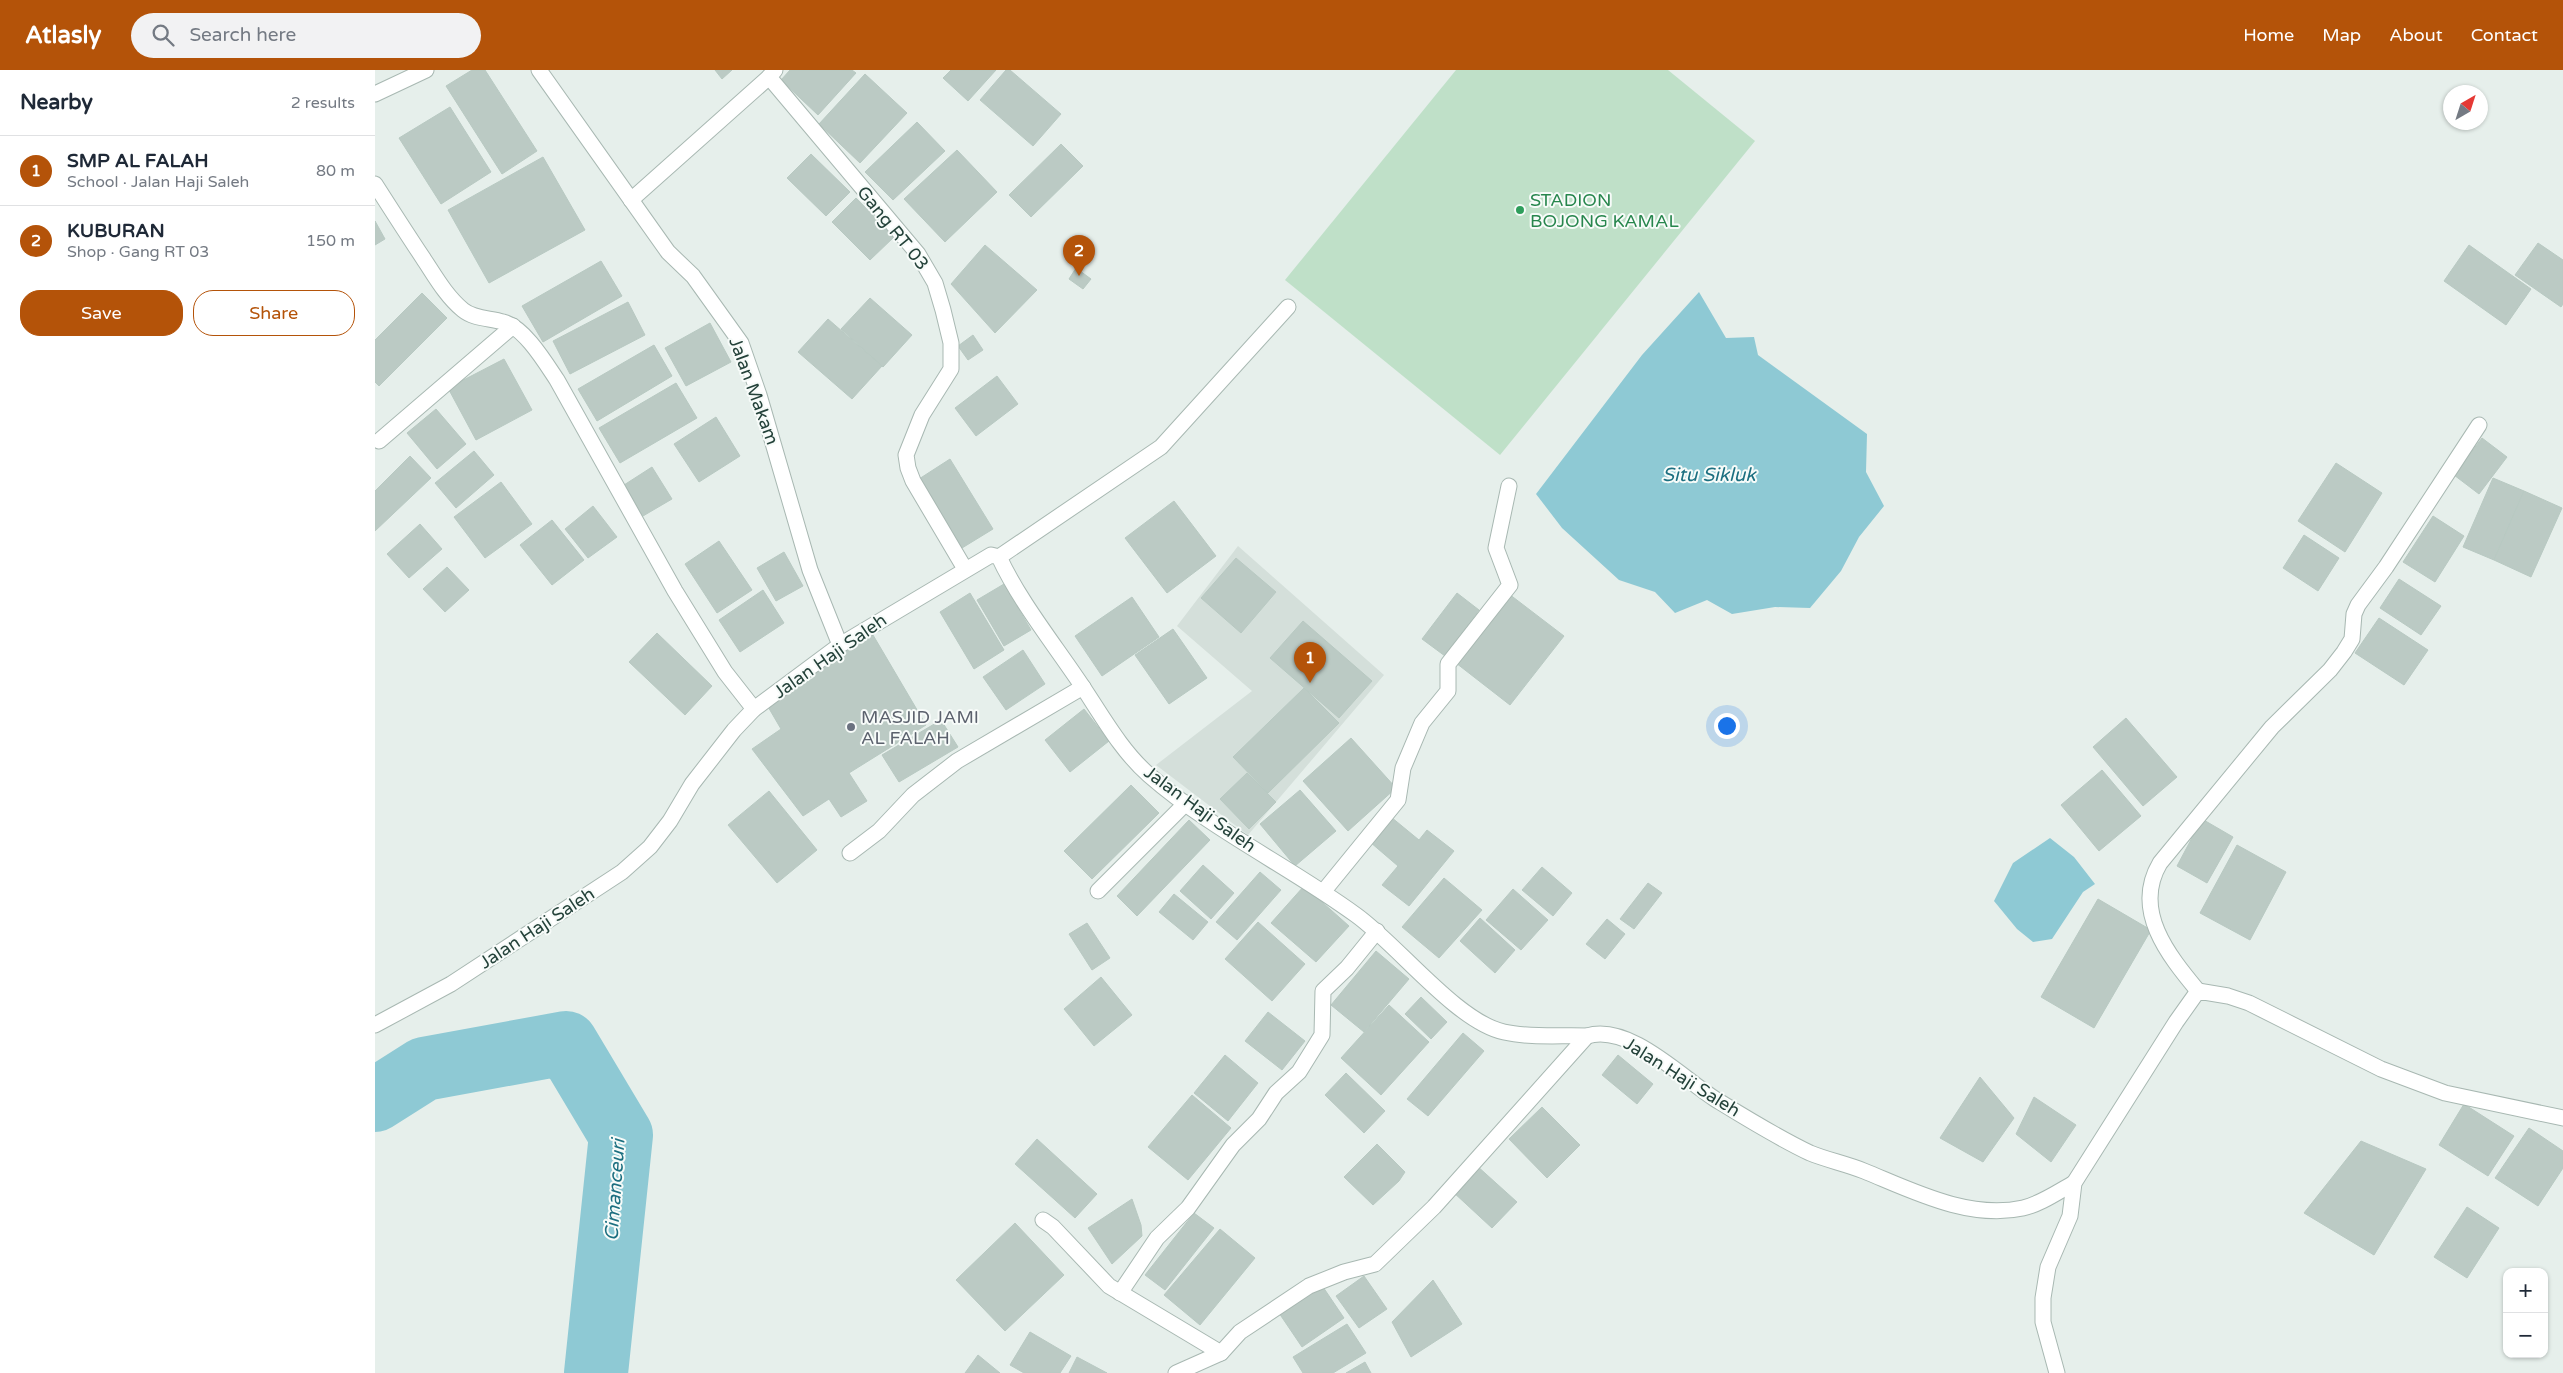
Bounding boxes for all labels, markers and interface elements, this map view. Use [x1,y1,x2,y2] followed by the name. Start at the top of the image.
[131,13,481,58] search box
[25,21,101,50] text: Atlasly
[149,21,177,49] icon: search
[189,24,296,46] text: Search here
[2243,24,2294,46] text: Home
[2322,24,2361,46] text: Map
[2389,24,2443,46] text: About
[2471,24,2538,46] text: Contact
[2443,85,2488,130] north arrow
[20,90,93,115] text: Nearby
[291,93,355,113] text: 2 results
[67,150,209,172] text: SMP AL FALAH
[31,161,41,181] text: 1
[316,161,355,181] text: 80 m
[67,172,249,192] text: School · Jalan Haji Saleh
[852,182,934,274] street label: Gang RT 03
[1530,189,1679,232] place label: STADION BOJONG KAMAL
[1514,204,1526,216] marker: STADION BOJONG KAMAL
[67,220,165,242] text: KUBURAN
[31,231,41,251] text: 2
[306,231,355,251] text: 150 m
[1063,235,1095,276] pin: 2
[67,242,209,262] text: Shop · Gang RT 03
[20,290,183,336] button: Save
[193,290,355,336] button: Share
[724,334,784,448] street label: Jalan Makam
[1662,464,1757,486] water label: Situ Sikluk
[769,609,891,703] street label: Jalan Haji Saleh
[1294,642,1326,683] pin: 1
[861,706,979,749] place label: MASJID JAMI AL FALAH
[1714,713,1740,739] your location
[845,721,857,733] marker: MASJID JAMI AL FALAH
[1140,761,1260,857] street label: Jalan Haji Saleh
[475,883,599,973] street label: Jalan Haji Saleh
[1620,1032,1744,1122] street label: Jalan Haji Saleh
[600,1136,630,1242] water label: Cimanceuri
[2503,1268,2548,1358] map controls
[2503,1268,2548,1313] button: +
[2503,1313,2548,1358] button: −

